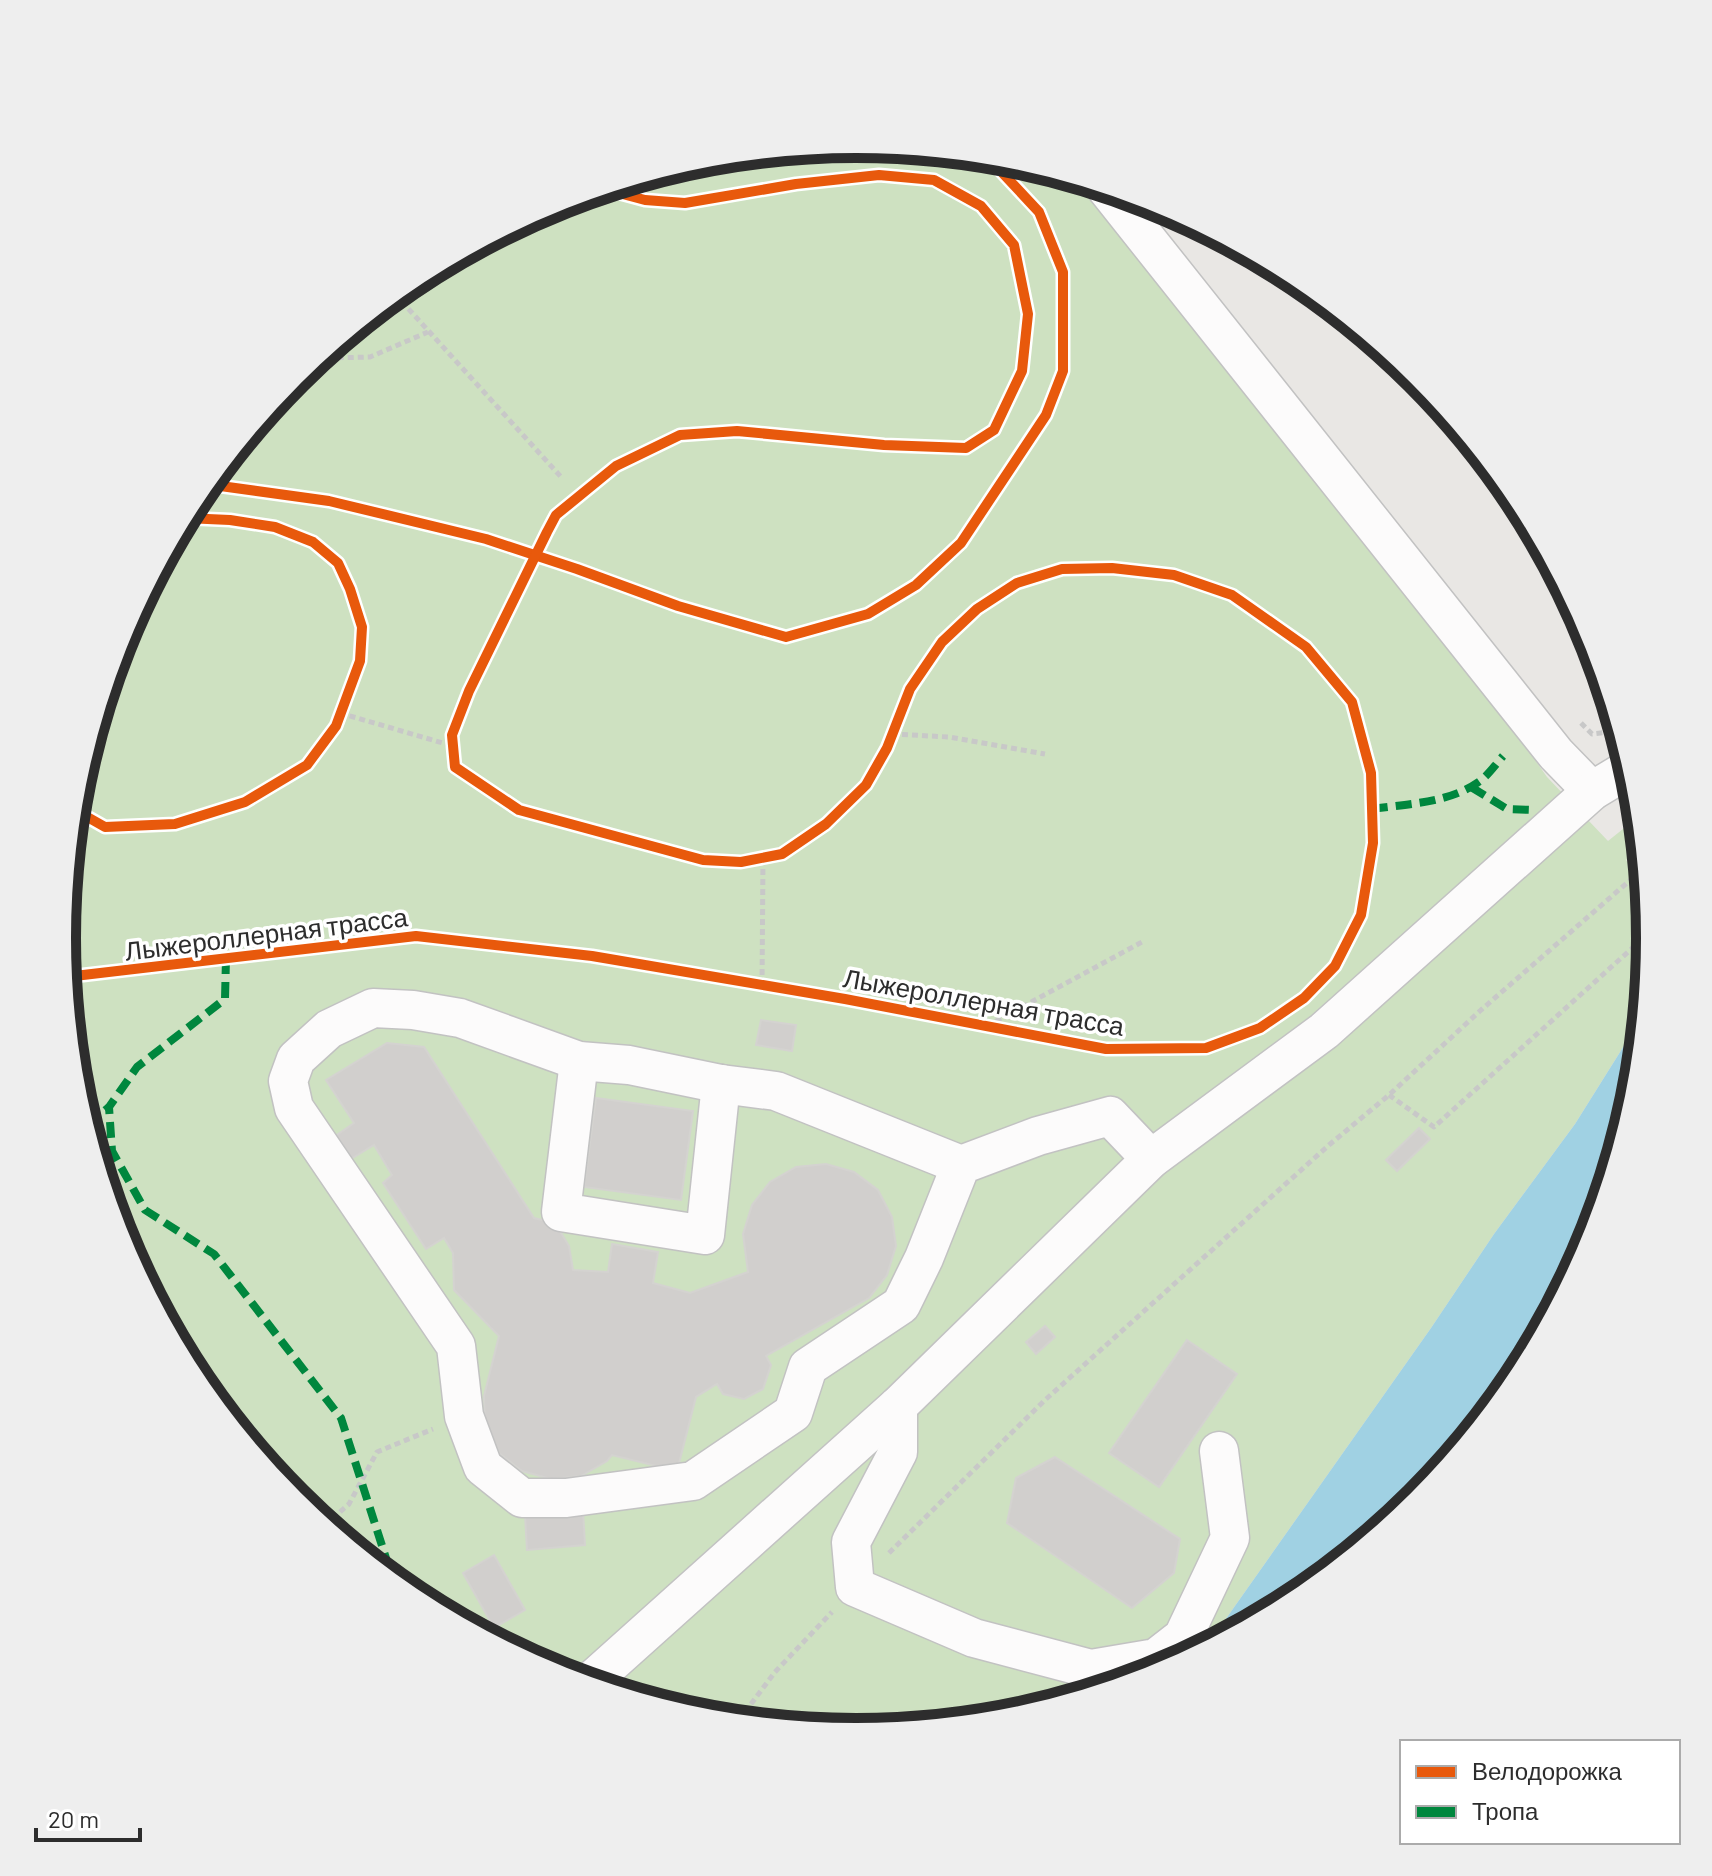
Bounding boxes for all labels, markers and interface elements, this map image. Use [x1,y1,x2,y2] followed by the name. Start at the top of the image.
[123,900,410,966] street label: Лыжероллерная трасса
[841,961,1127,1041] street label: Лыжероллерная трасса
[1400,1740,1680,1844] legend
[1472,1756,1623,1785] text: Велодорожка
[36,1792,140,1842] scale bar
[1472,1796,1539,1825] text: Тропа
[48,1804,99,1833] text: 20 m

